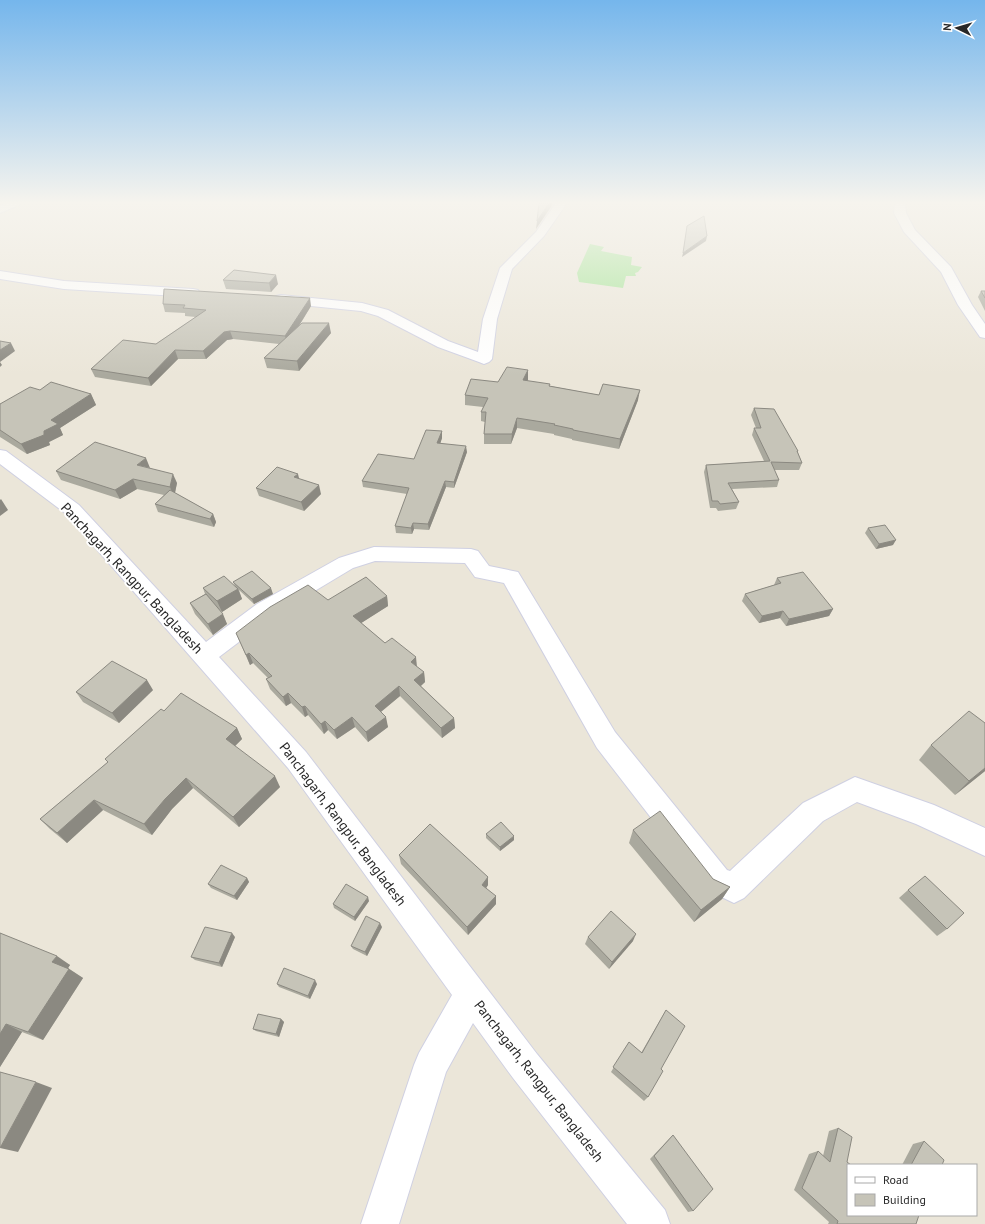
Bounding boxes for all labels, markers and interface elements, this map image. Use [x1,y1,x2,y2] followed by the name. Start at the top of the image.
[937,8,977,48] north arrow
[940,23,954,31] text: N
[57,499,207,657] street label: Panchagarh, Rangpur, Bangladesh
[276,739,410,909] street label: Panchagarh, Rangpur, Bangladesh
[470,997,608,1165] street label: Panchagarh, Rangpur, Bangladesh
[847,1164,977,1216] legend
[883,1172,908,1187] text: Road
[883,1192,926,1207] text: Building

